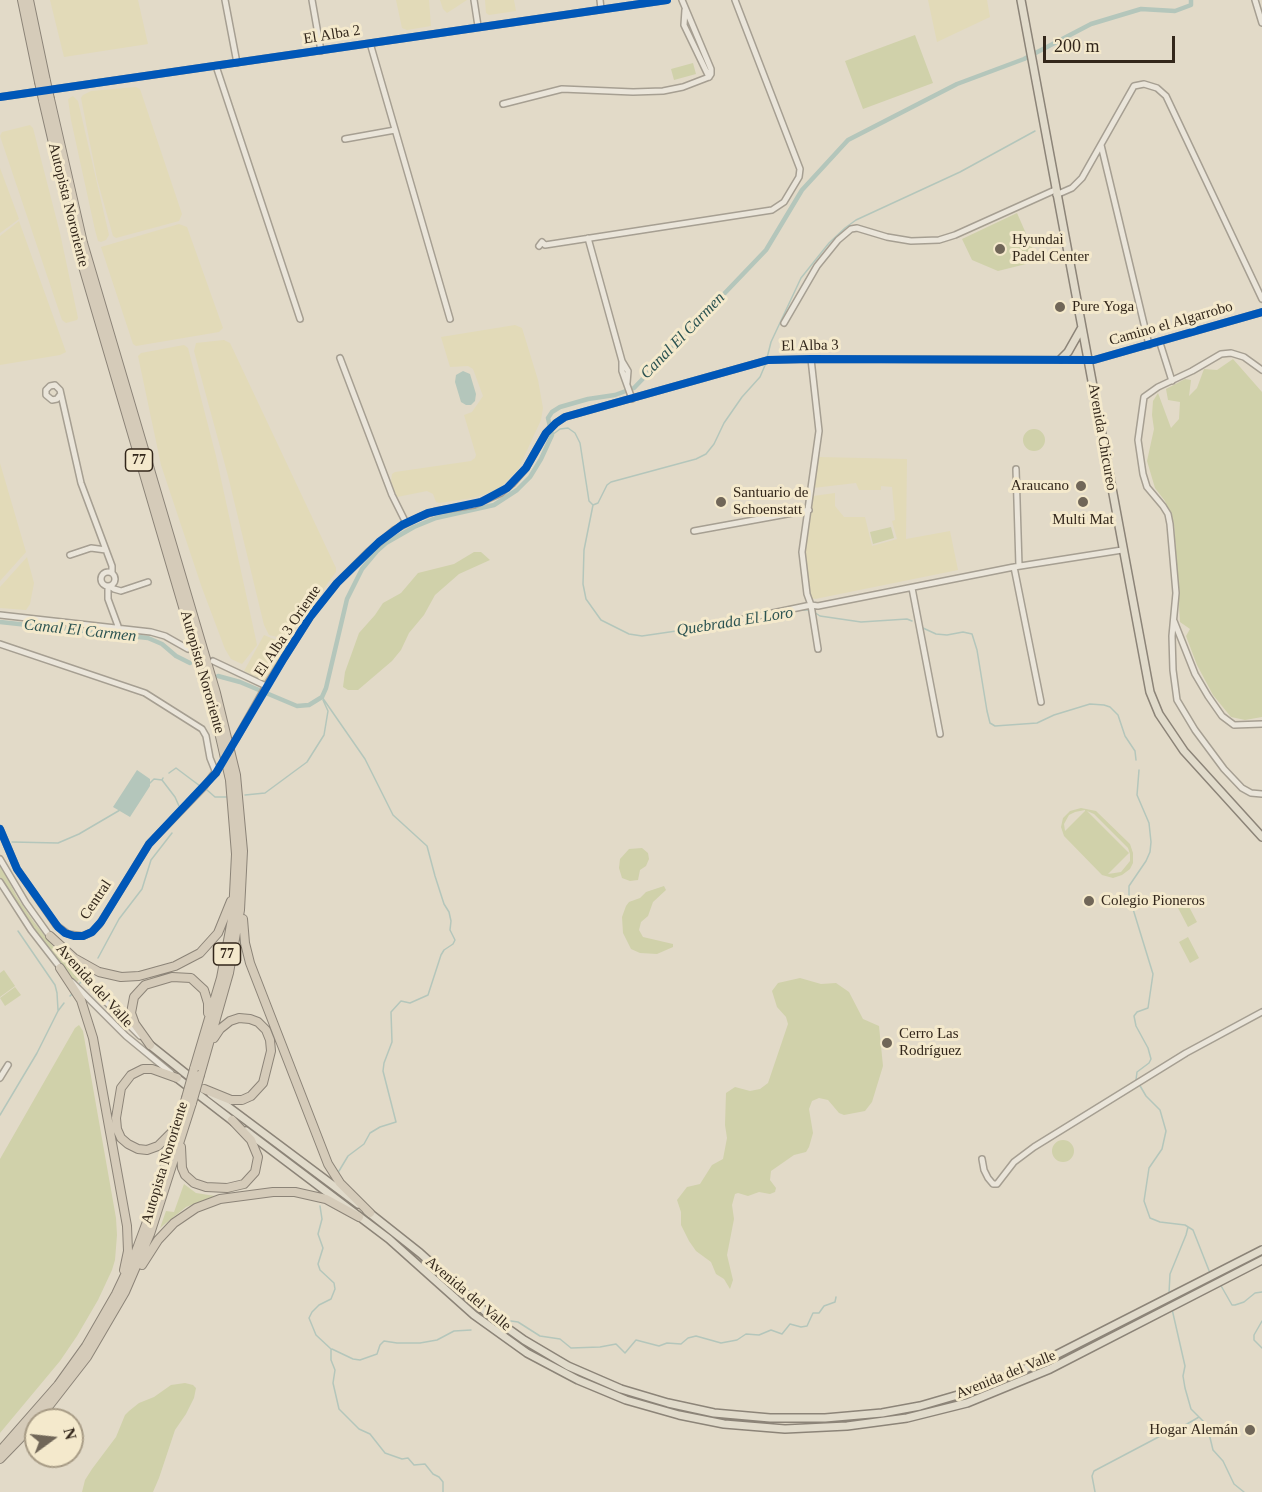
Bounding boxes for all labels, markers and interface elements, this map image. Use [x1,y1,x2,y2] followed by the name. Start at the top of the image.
[302,22,362,48] street label: El Alba 2
[1046,24,1178,62] scale bar
[1054,36,1100,56] text: 200 m
[44,141,92,269] street label: Autopista Nororiente
[1012,231,1089,266] place label: Hyundai Padel Center
[993,242,1007,256] marker: Hyundai Padel Center
[637,289,729,383] water label: Canal El Carmen
[1072,298,1134,316] place label: Pure Yoga
[1107,298,1235,350] street label: Camino el Algarrobo
[1053,300,1067,314] marker: Pure Yoga
[781,336,839,356] street label: El Alba 3
[1084,382,1120,492] street label: Avenida Chicureo
[126,449,152,471] road number: 77
[1011,477,1069,495] place label: Araucano
[1074,479,1088,493] marker: Araucano
[733,484,808,519] place label: Santuario de Schoenstatt
[714,495,728,509] marker: Santuario de Schoenstatt
[1076,495,1090,509] marker: Multi Mat
[1052,511,1114,529] place label: Multi Mat
[251,582,325,680] street label: El Alba 3 Oriente
[675,603,795,641] water label: Quebrada El Loro
[176,608,228,736] street label: Autopista Nororiente
[23,616,137,646] water label: Canal El Carmen
[76,877,116,923] street label: Central
[1101,892,1205,910] place label: Colegio Pioneros
[1082,894,1096,908] marker: Colegio Pioneros
[52,940,136,1032] street label: Avenida del Valle
[214,943,240,965] road number: 77
[899,1025,961,1060] place label: Cerro Las Rodríguez
[880,1036,894,1050] marker: Cerro Las Rodríguez
[138,1100,192,1226] street label: Autopista Nororiente
[421,1253,515,1335] street label: Avenida del Valle
[953,1347,1059,1403] street label: Avenida del Valle
[24,1408,84,1468] north arrow
[1149,1421,1238,1439] place label: Hogar Alemán
[1243,1423,1257,1437] marker: Hogar Alemán
[60,1426,80,1442] text: N

